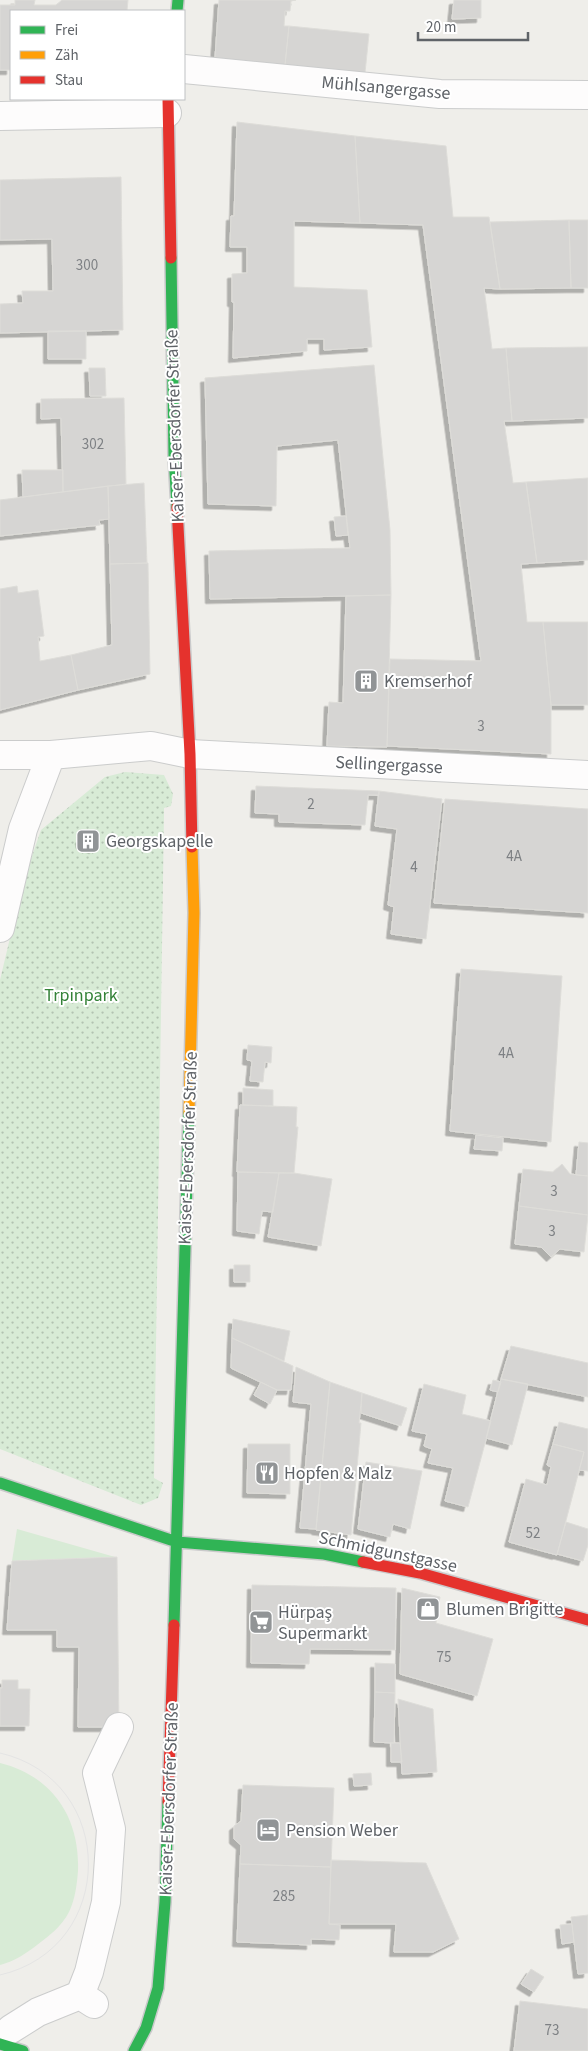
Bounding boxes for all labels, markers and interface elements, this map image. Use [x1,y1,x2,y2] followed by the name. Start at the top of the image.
[10,10,185,100] legend
[418,10,528,42] scale bar
[426,17,456,38] text: 20 m
[55,20,78,41] text: Frei
[55,45,79,66] text: Zäh
[55,70,83,91] text: Stau
[320,70,452,106] street label: Mühlsangergasse
[76,255,98,276] house number: 300
[159,329,191,523] street label: Kaiser-Ebersdorfer Straße
[82,434,104,455] house number: 302
[353,668,379,694] building icon: Kremserhof
[384,669,473,694] place label: Kremserhof
[477,716,485,737] house number: 3
[335,750,443,780] street label: Sellingergasse
[307,794,315,815] house number: 2
[75,828,101,854] building icon: Georgskapelle
[106,829,213,854] place label: Georgskapelle
[506,846,523,867] house number: 4A
[410,857,418,878] house number: 4
[44,983,118,1008] park label: Trpinpark
[498,1043,515,1064] house number: 4A
[172,1051,204,1245] street label: Kaiser-Ebersdorfer Straße
[550,1181,558,1202] house number: 3
[548,1221,556,1242] house number: 3
[254,1460,280,1486] restaurant icon: Hopfen & Malz
[284,1461,392,1486] place label: Hopfen & Malz
[526,1523,540,1544] house number: 52
[317,1525,459,1579] street label: Schmidgunstgasse
[415,1596,441,1622] shop icon: Blumen Brigitte
[446,1597,564,1622] place label: Blumen Brigitte
[278,1600,367,1646] place label: Hürpaş Supermarkt
[248,1609,274,1635] supermarket icon: Hürpaş Supermarkt
[437,1647,451,1668] house number: 75
[153,1702,185,1896] street label: Kaiser-Ebersdorfer Straße
[255,1817,281,1843] hotel icon: Pension Weber
[286,1818,399,1843] place label: Pension Weber
[273,1886,295,1907] house number: 285
[545,2020,559,2041] house number: 73

